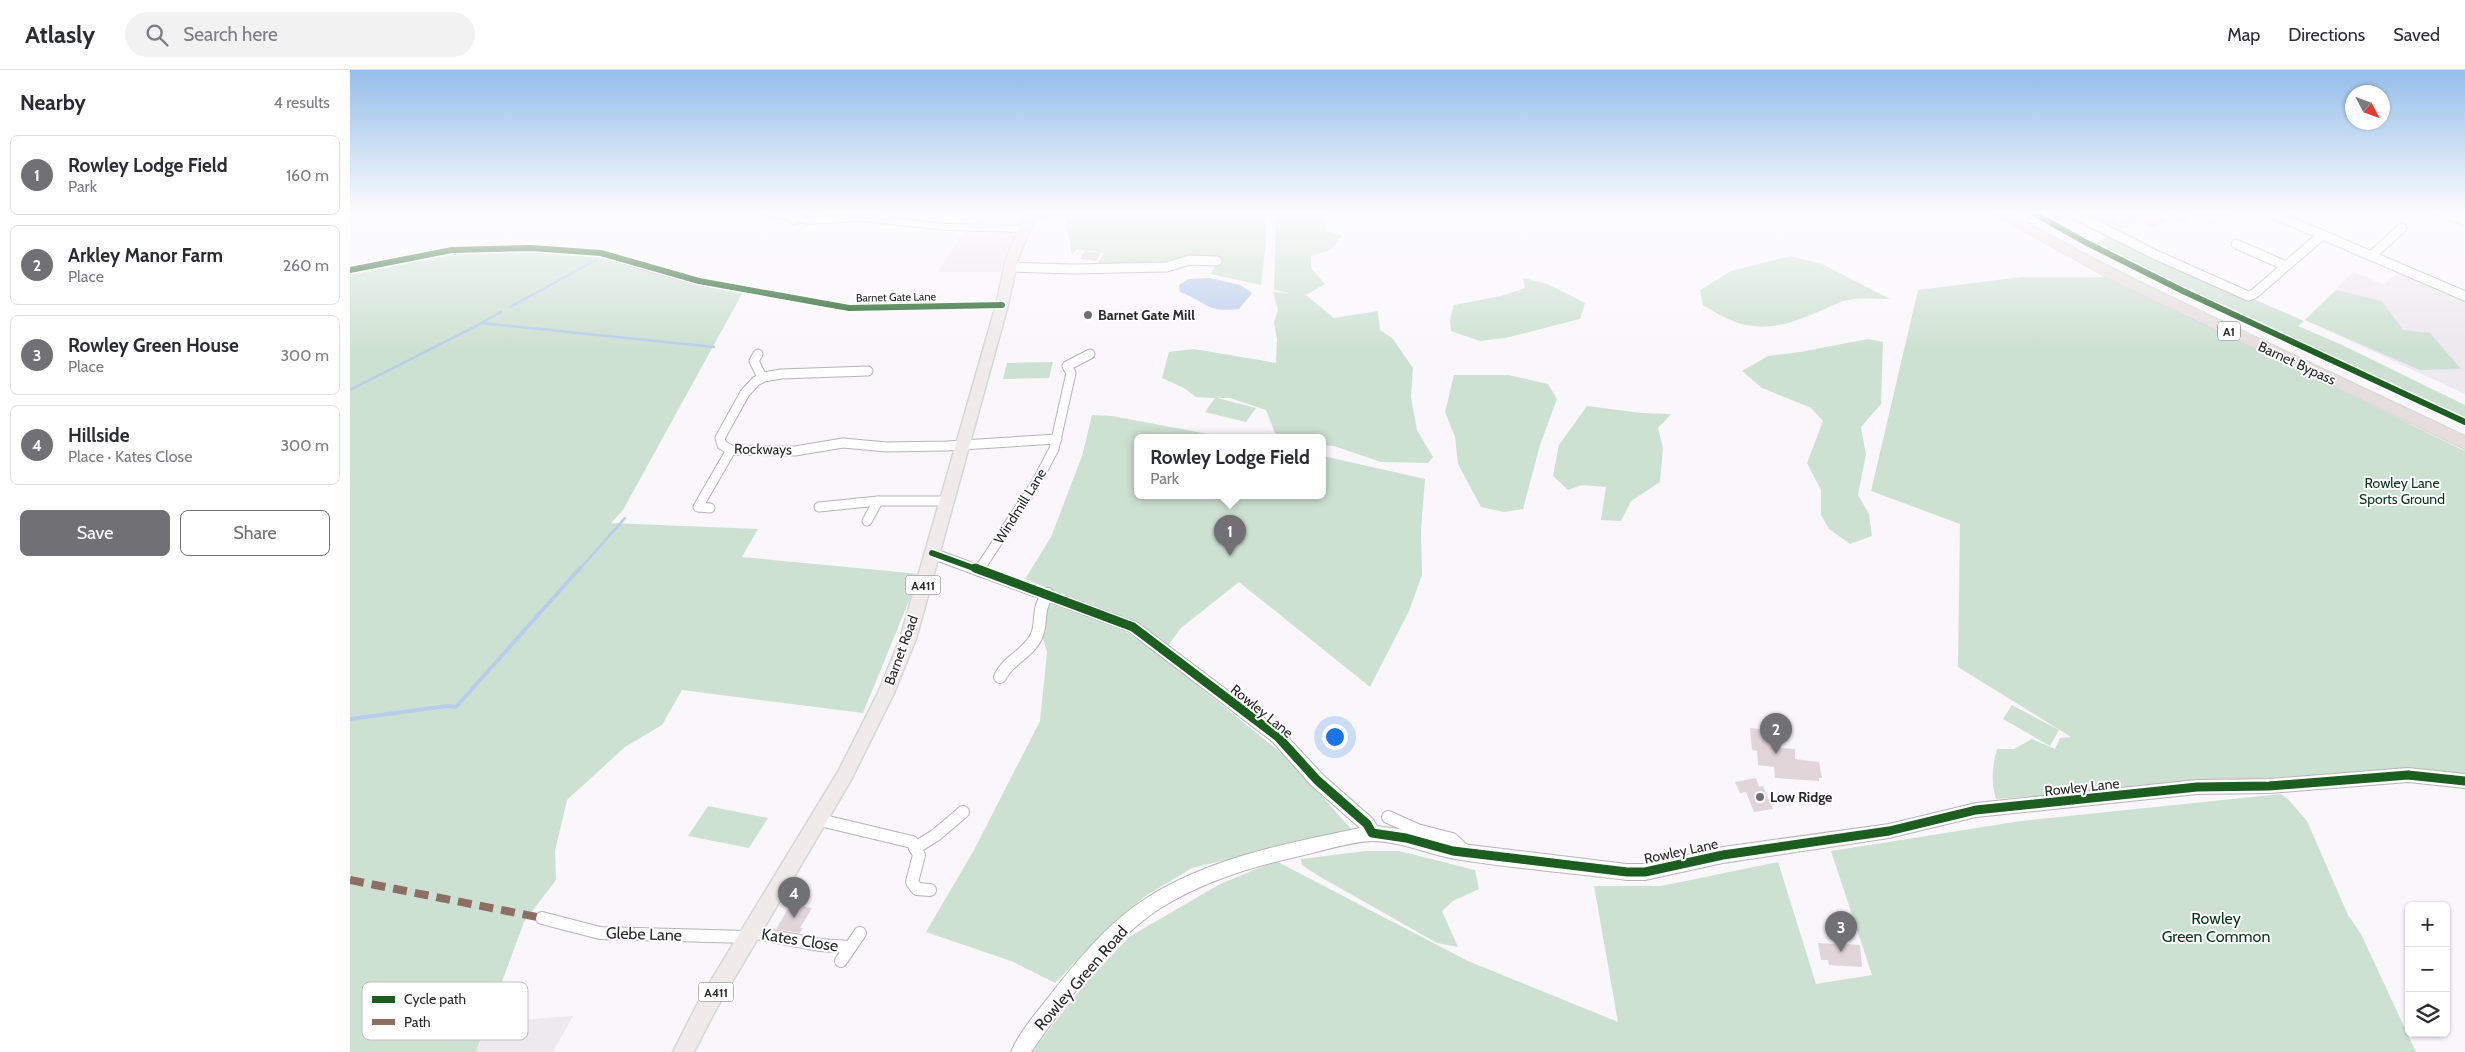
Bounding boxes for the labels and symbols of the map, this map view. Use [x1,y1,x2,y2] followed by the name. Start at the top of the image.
[2345,85,2390,130] north arrow
[856,289,937,305] street label: Barnet Gate Lane
[1098,306,1195,324] place label: Barnet Gate Mill
[1082,309,1094,321] marker: Barnet Gate Mill
[2218,322,2240,340] road number: A1
[2255,337,2339,389] street label: Barnet Bypass
[734,439,792,459] street label: Rockways
[990,465,1050,547] street label: Windmill Lane
[2359,474,2445,508] park label: Rowley Lane Sports Ground
[1214,515,1246,556] pin: 1
[906,576,940,594] road number: A411
[880,613,922,687] street label: Barnet Road
[1227,680,1297,742] street label: Rowley Lane
[1760,713,1792,754] pin: 2
[1322,724,1348,750] your location
[2044,774,2120,800] street label: Rowley Lane
[1770,788,1832,806] place label: Low Ridge
[1754,791,1766,803] marker: Low Ridge
[1642,834,1720,868] street label: Rowley Lane
[778,877,810,918] pin: 4
[2162,909,2270,946] park label: Rowley Green Common
[1825,911,1857,952] pin: 3
[1030,922,1132,1034] street label: Rowley Green Road
[606,923,682,945] street label: Glebe Lane
[760,925,840,955] street label: Kates Close
[362,982,528,1040] legend
[698,982,734,1002] road number: A411
[404,990,466,1008] text: Cycle path
[404,1013,431,1031] text: Path

